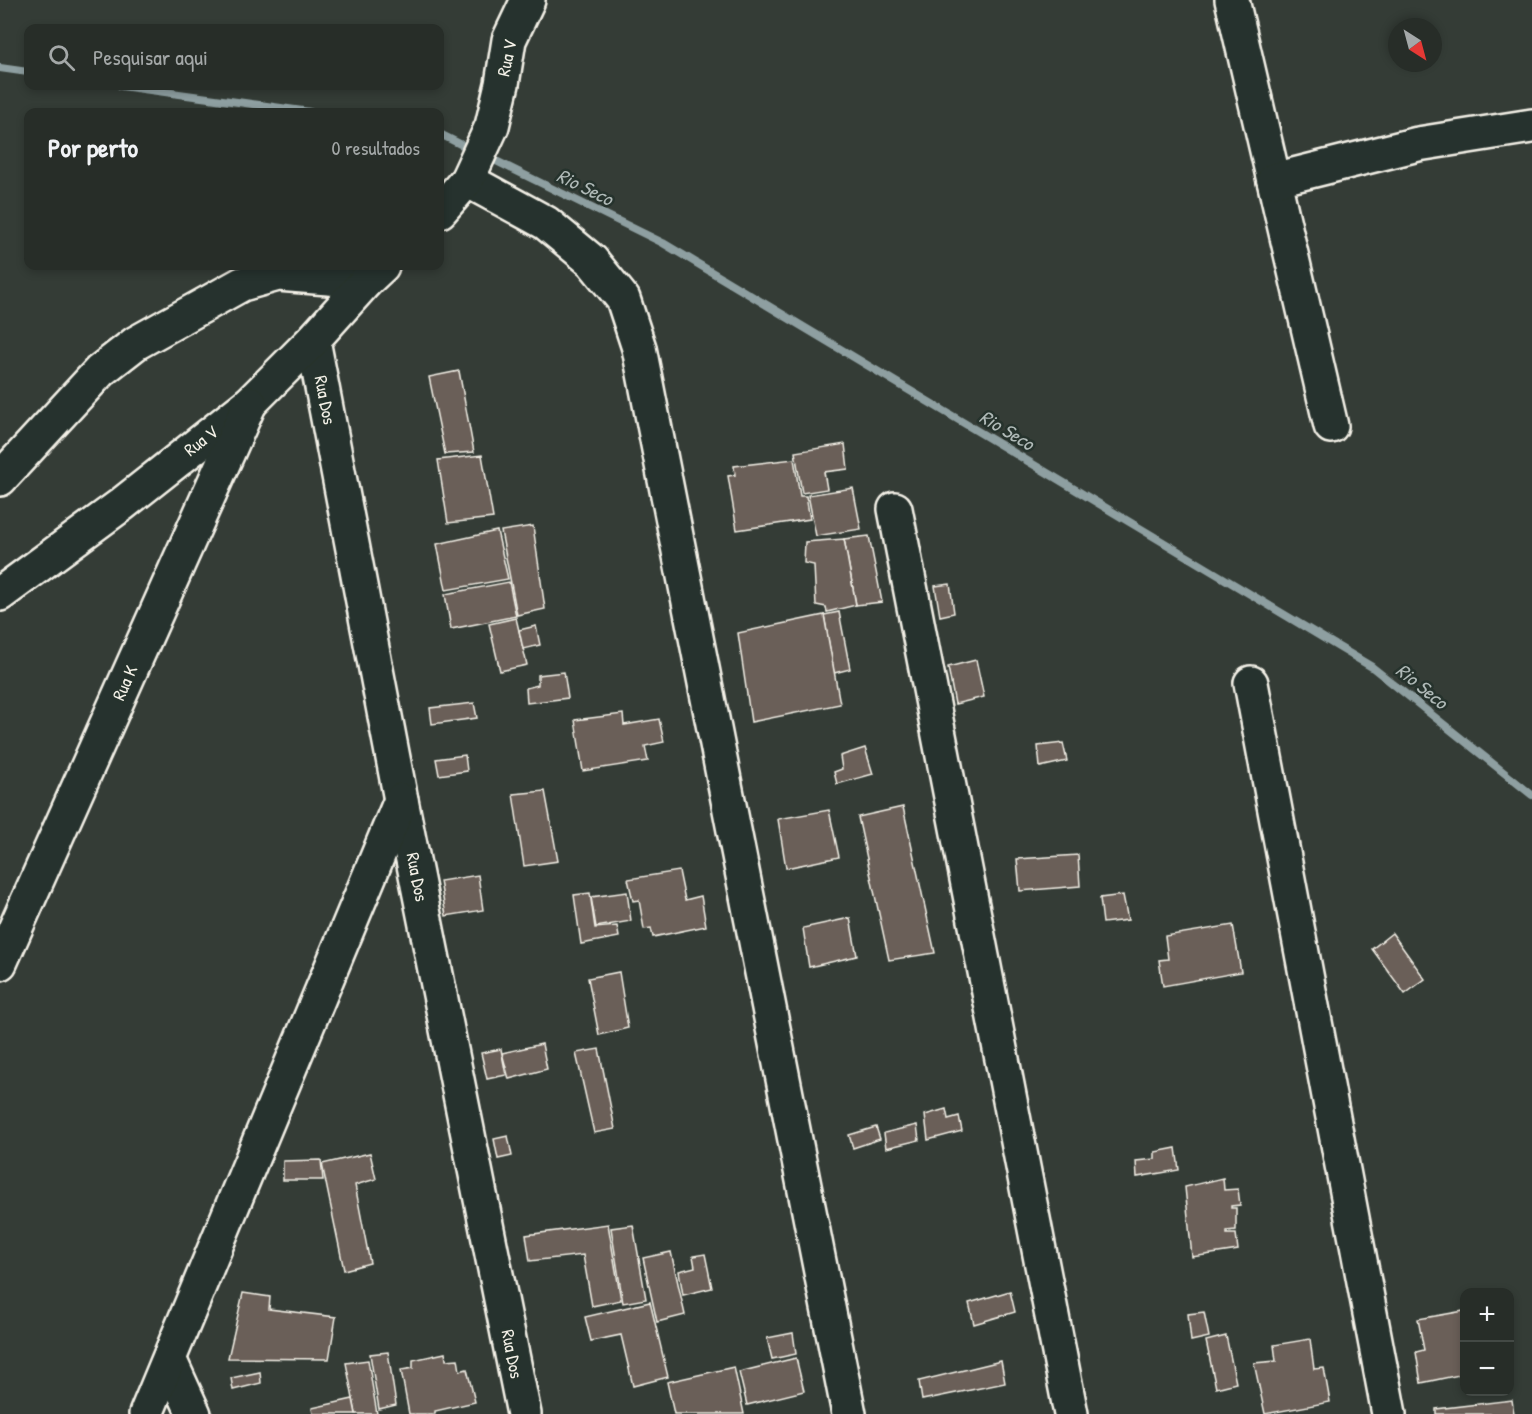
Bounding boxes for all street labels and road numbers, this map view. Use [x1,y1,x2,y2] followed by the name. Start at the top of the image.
[490,36,523,78] street label: Rua V
[309,373,342,427] street label: Rua Dos
[179,419,224,462] street label: Rua V
[106,661,144,704] street label: Rua K
[401,850,434,904] street label: Rua Dos
[496,1327,529,1381] street label: Rua Dos

